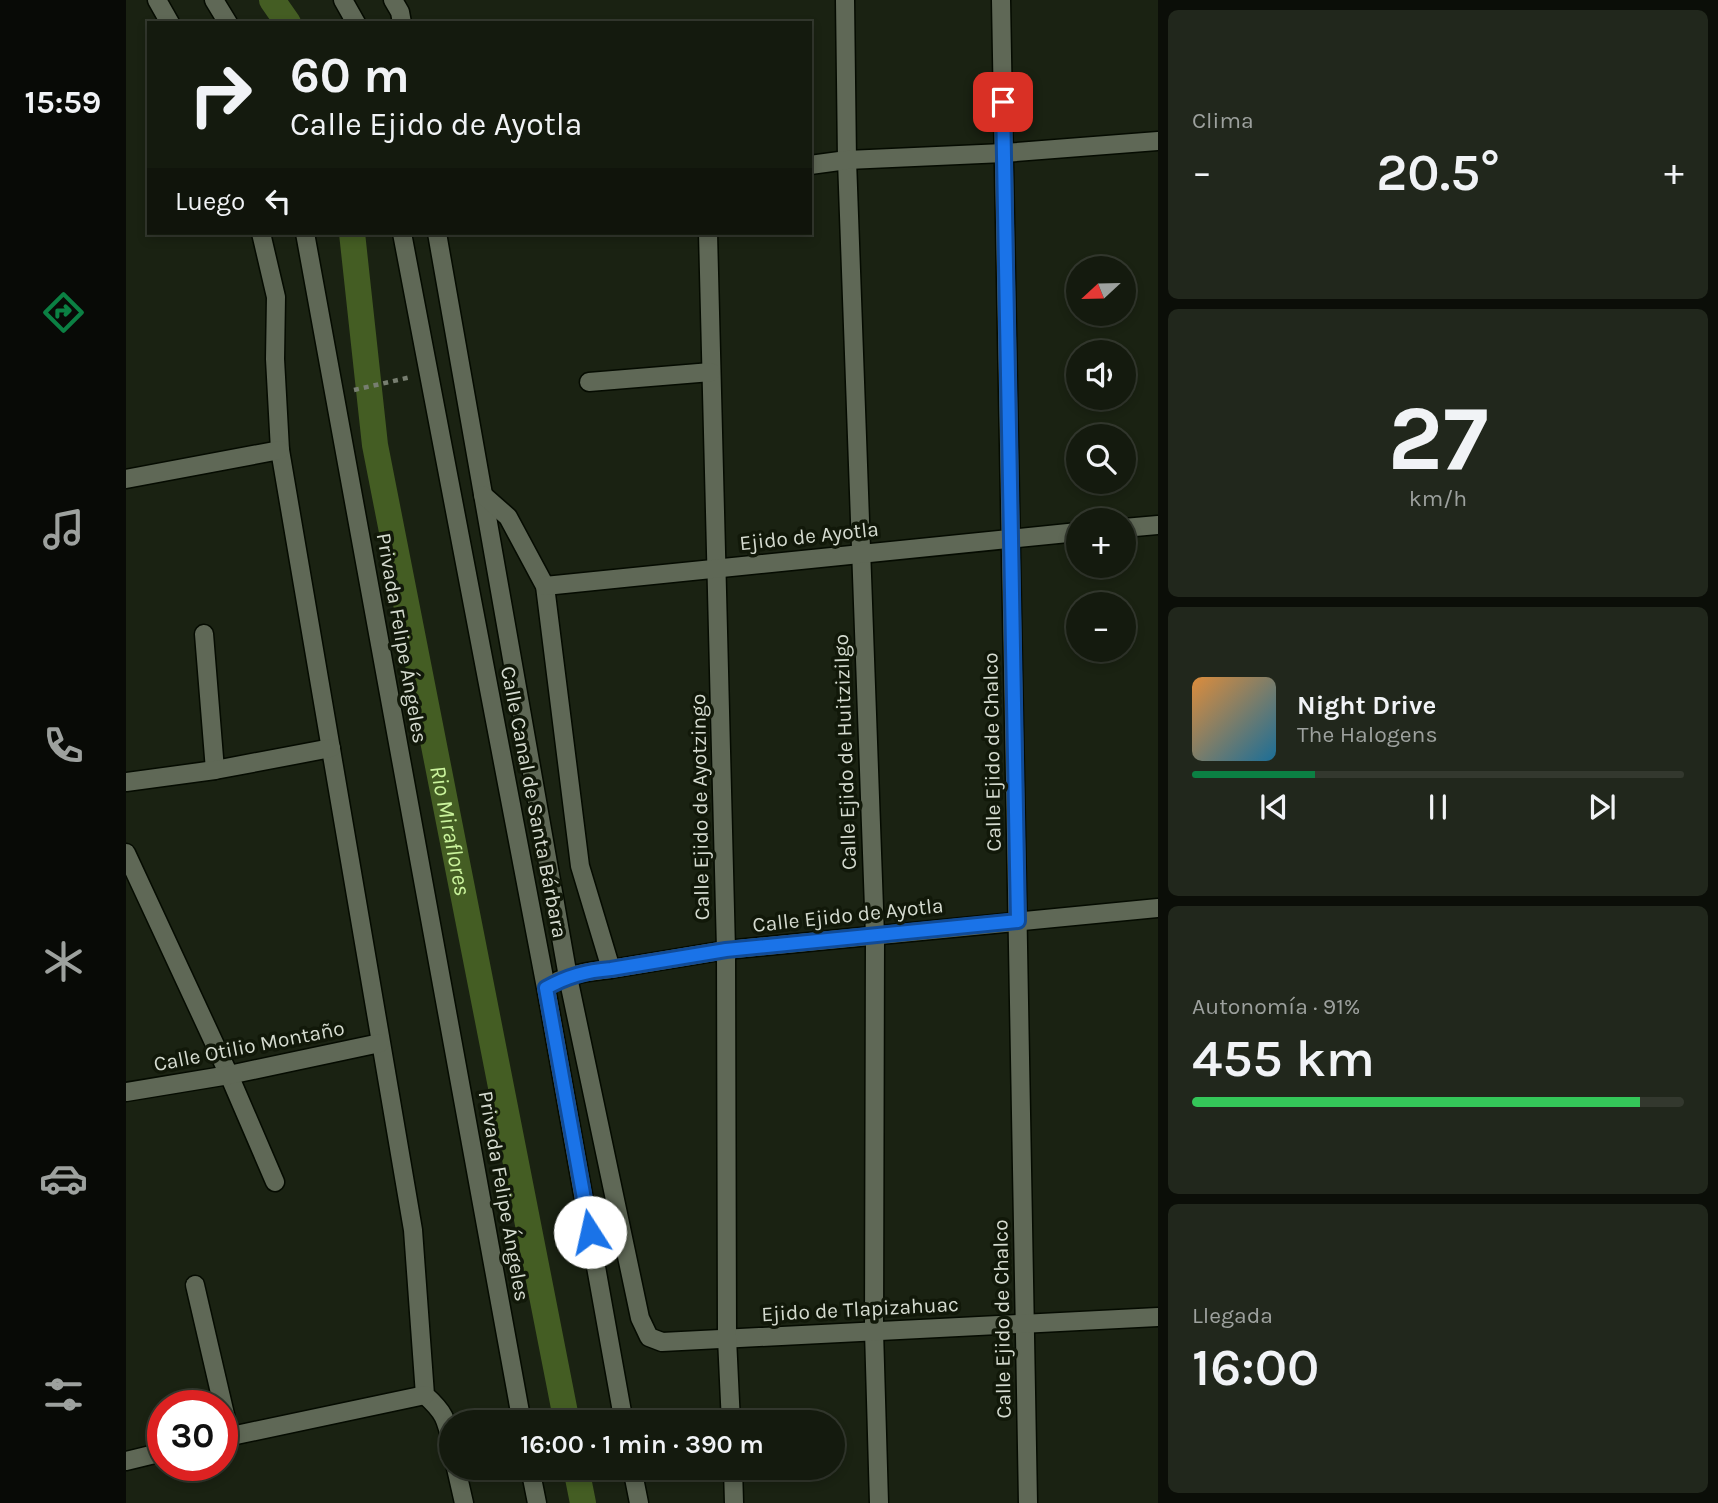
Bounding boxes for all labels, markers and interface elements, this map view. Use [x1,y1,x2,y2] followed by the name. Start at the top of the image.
[290,47,410,104] text: 60 m
[175,49,266,140] icon: right
[973,72,1033,132] pin
[984,83,1022,121] icon: arrive
[25,84,101,121] text: 15:59
[290,106,582,143] text: Calle Ejido de Ayotla
[1192,107,1254,134] text: Clima
[1376,142,1500,203] text: 20.5°
[1192,150,1212,195] text: −
[1664,150,1684,195] text: +
[259,182,297,220] icon: left
[175,186,245,217] text: Luego
[1066,256,1136,326] north arrow
[1066,256,1136,662] map controls
[39,288,88,337] icon: directions
[1066,340,1136,410] button: sound
[1388,386,1488,492] text: 27
[1066,424,1136,494] button: search
[1409,485,1467,512] text: km/h
[39,505,88,554] icon: music
[1066,508,1136,578] button: +
[738,517,880,555] street label: Ejido de Ayotla
[372,531,432,745] street label: Privada Felipe Ángeles
[1066,592,1136,662] button: −
[829,634,861,870] street label: Calle Ejido de Huitzizilgo
[978,652,1006,852] street label: Calle Ejido de Chalco
[496,664,572,940] street label: Calle Canal de Santa Bárbara
[1297,690,1436,721] text: Night Drive
[686,694,714,920] street label: Calle Ejido de Ayotzingo
[39,721,88,770] icon: phone
[1297,721,1437,748] text: The Halogens
[424,763,476,898] water label: Rio Miraflores
[1255,788,1293,826] icon: previous
[1419,788,1457,826] icon: pause
[1583,788,1621,826] icon: next
[751,893,945,937] street label: Calle Ejido de Ayotla
[39,937,88,986] icon: climate
[1192,993,1361,1020] text: Autonomía · 91%
[152,1016,346,1076] street label: Calle Otilio Montaño
[1192,1028,1375,1089] text: 455 km
[474,1089,534,1303] street label: Privada Felipe Ángeles
[39,1154,88,1203] icon: car
[553,1195,627,1269] position arrow
[988,1219,1016,1419] street label: Calle Ejido de Chalco
[761,1292,959,1326] street label: Ejido de Tlapizahuac
[1192,1302,1273,1329] text: Llegada
[1192,1337,1319,1398] text: 16:00
[39,1370,88,1419] icon: filters
[147,1390,238,1481] speed limit sign: 30
[520,1429,764,1460] text: 16:00 · 1 min · 390 m

